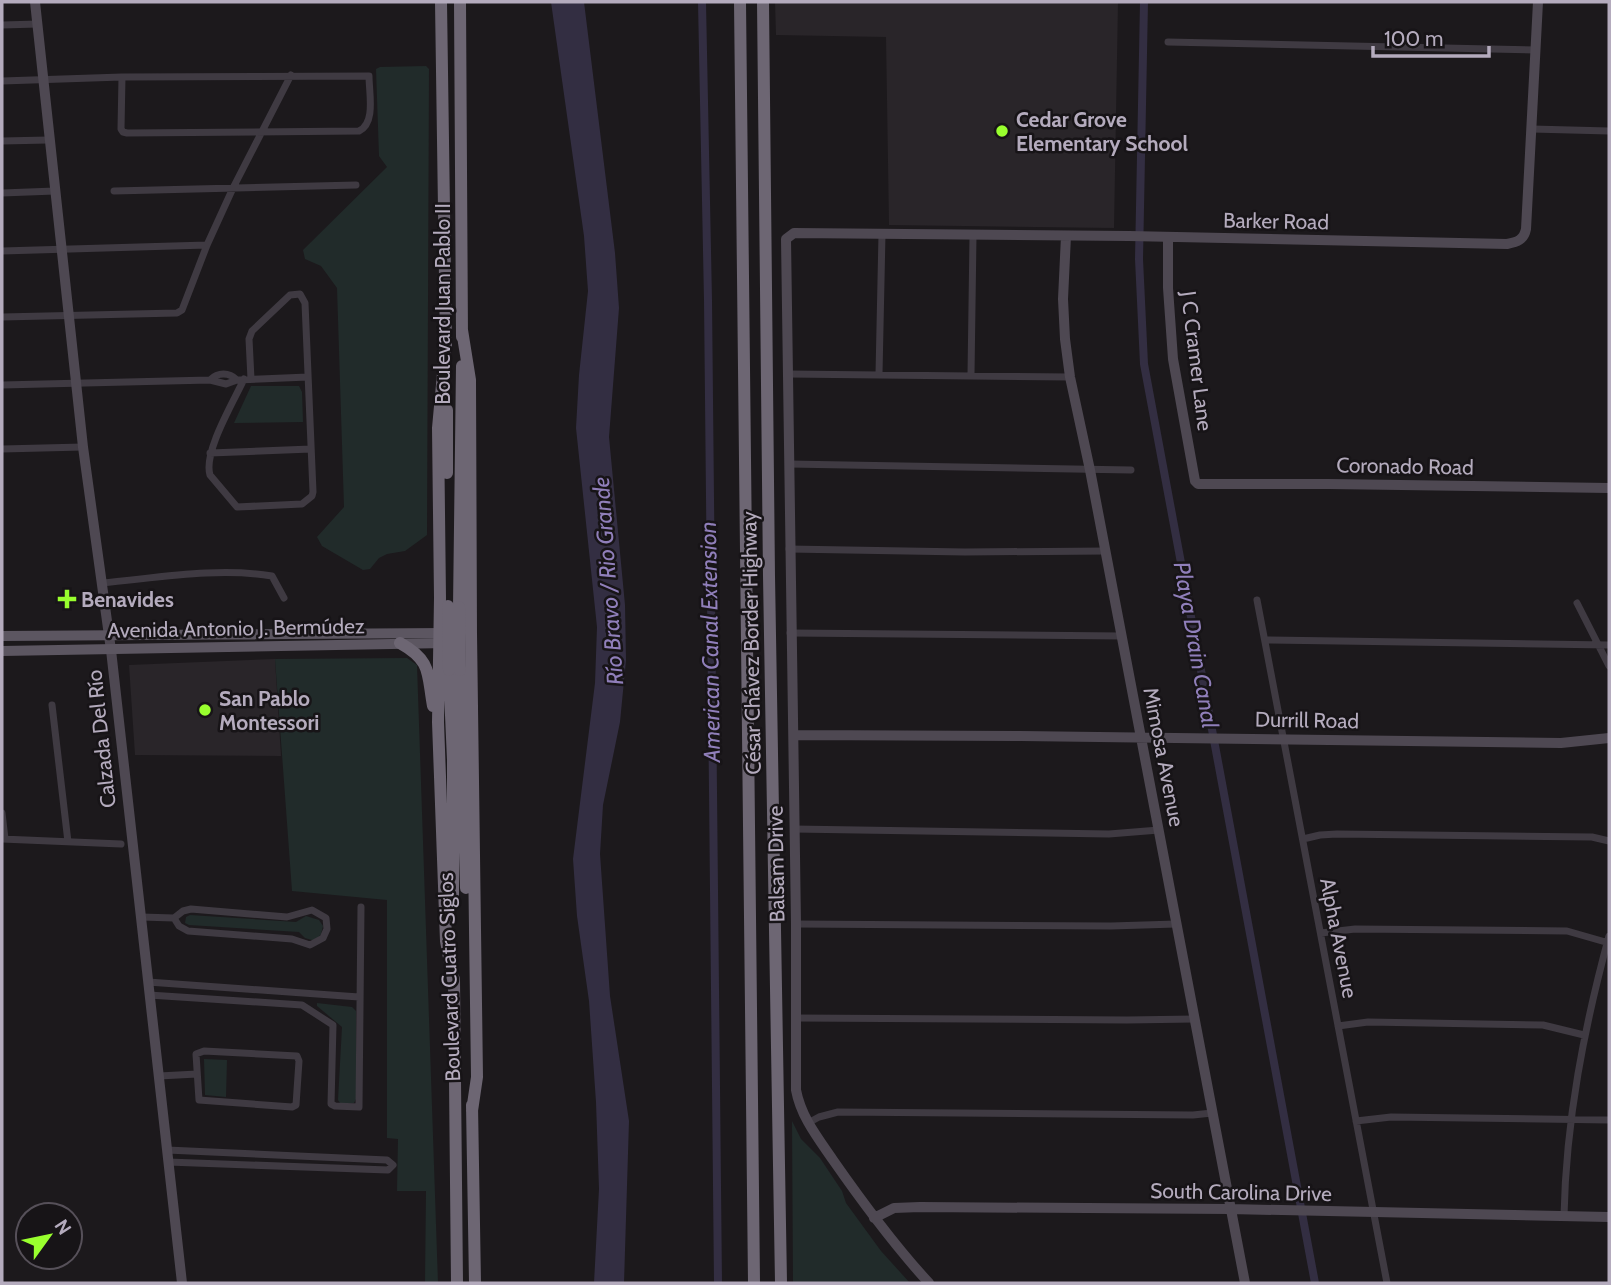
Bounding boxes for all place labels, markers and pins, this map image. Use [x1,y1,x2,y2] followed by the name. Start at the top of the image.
[1016,107,1189,156] place label: Cedar Grove Elementary School
[994,123,1010,139] marker: Cedar Grove Elementary School
[81,587,174,612] place label: Benavides
[59,591,75,607] marker: Benavides
[219,686,319,735] place label: San Pablo Montessori
[197,702,213,718] marker: San Pablo Montessori

